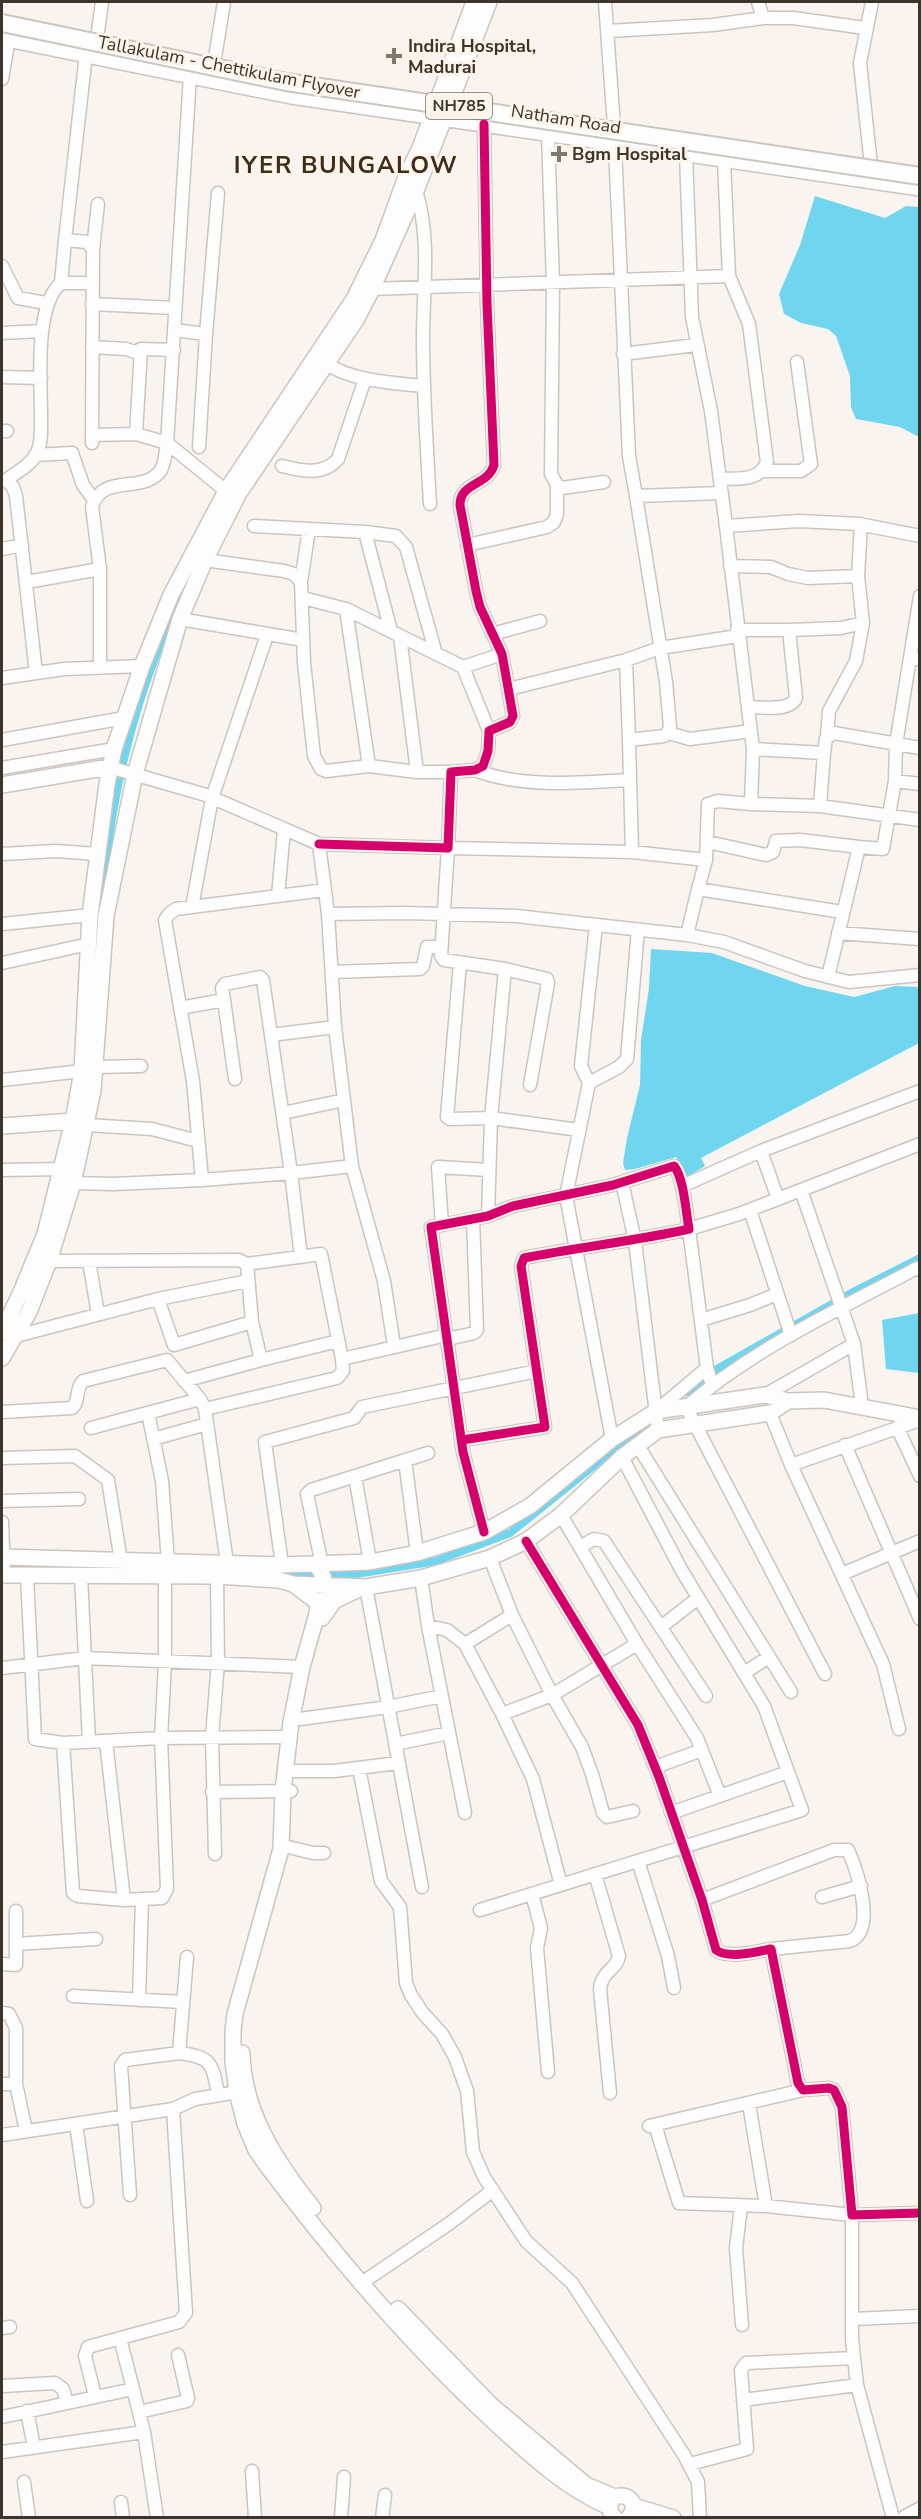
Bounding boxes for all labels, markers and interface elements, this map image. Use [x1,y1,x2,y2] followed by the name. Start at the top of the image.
[96,30,363,104] street label: Tallakulam - Chettikulam Flyover
[408,34,536,79] place label: Indira Hospital, Madurai
[385,47,403,65] marker: Indira Hospital, Madurai
[426,93,492,119] road number: NH785
[509,98,623,140] street label: Natham Road
[572,142,687,166] place label: Bgm Hospital
[550,145,568,163] marker: Bgm Hospital
[234,149,458,181] district label: IYER BUNGALOW

